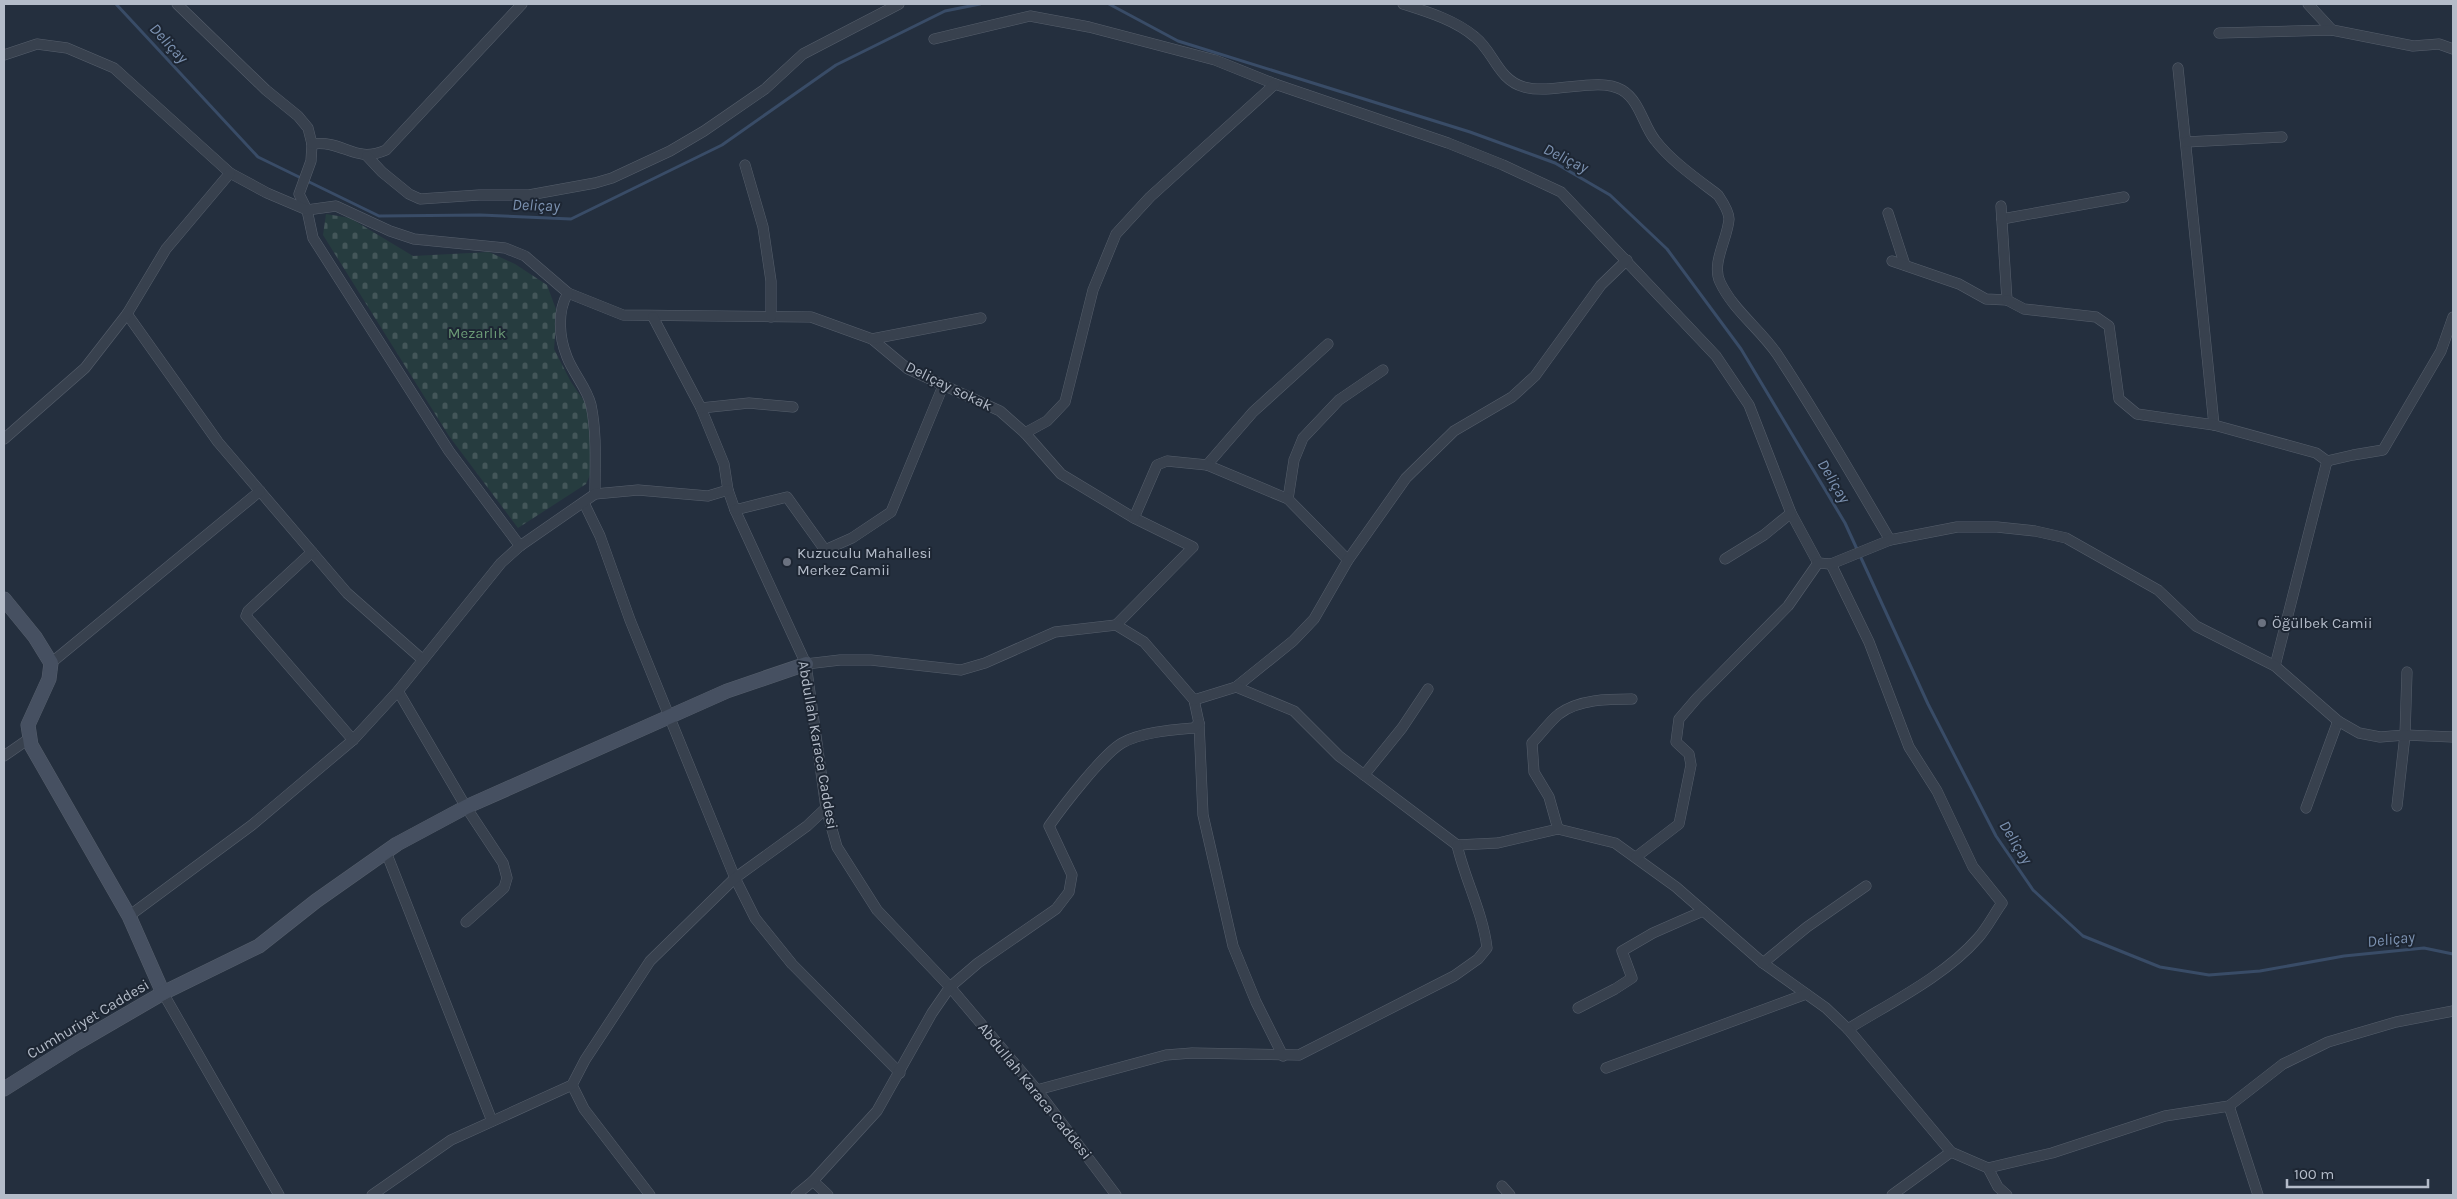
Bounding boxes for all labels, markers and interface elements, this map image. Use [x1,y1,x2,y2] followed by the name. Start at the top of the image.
[146,19,193,68] water label: Deliçay
[1540,139,1593,177] water label: Deliçay
[512,195,561,215] water label: Deliçay
[448,324,506,342] park label: Mezarlık
[903,357,995,415] street label: Deliçay sokak
[1814,456,1855,507] water label: Deliçay
[797,544,932,579] place label: Kuzuculu Mahallesi Merkez Camii
[781,556,793,568] marker: Kuzuculu Mahallesi Merkez Camii
[2272,614,2372,632] place label: Öğülbek Camii
[2256,617,2268,629] marker: Öğülbek Camii
[794,659,842,831] street label: Abdullah Karaca Caddesi
[1995,817,2037,868] water label: Deliçay
[2366,927,2417,951] water label: Deliçay
[24,975,152,1063] street label: Cumhuriyet Caddesi
[974,1019,1096,1163] street label: Abdullah Karaca Caddesi
[2287,1156,2428,1188] scale bar
[2294,1165,2334,1183] text: 100 m

